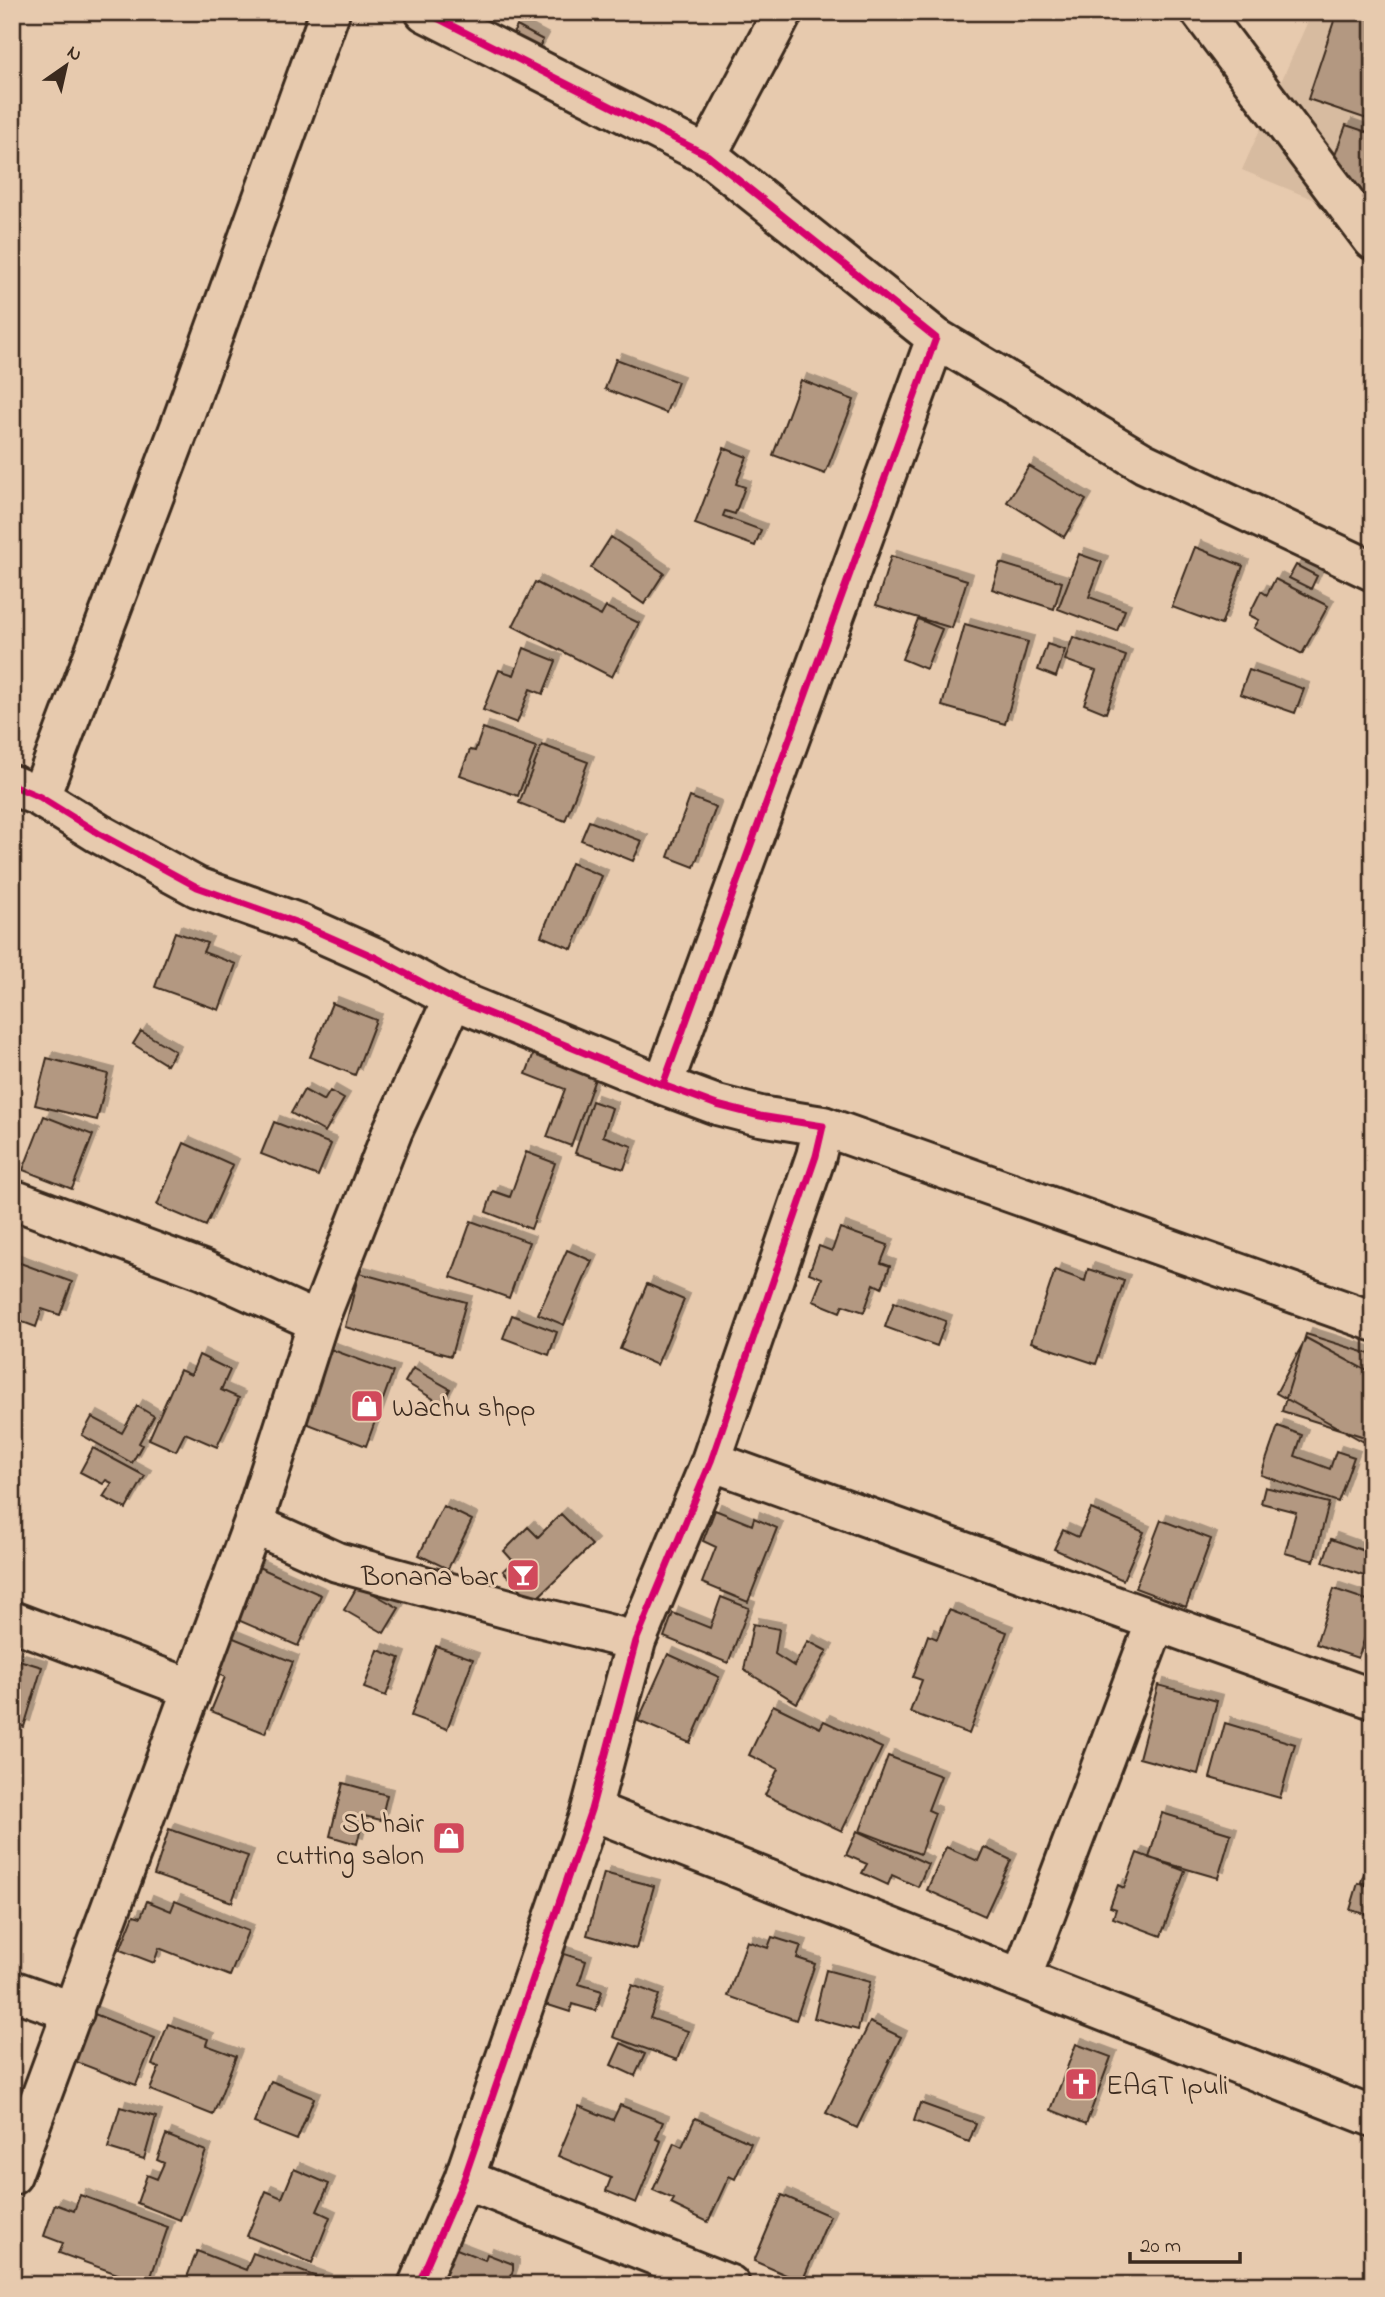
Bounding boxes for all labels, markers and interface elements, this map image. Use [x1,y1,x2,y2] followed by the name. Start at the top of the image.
[32,32,102,102] north arrow
[61,39,87,69] text: N
[348,1387,386,1425] shop icon: Wachu shpp
[392,1389,536,1430] place label: Wachu shpp
[504,1556,542,1594] bar icon: Bonana bar
[360,1558,498,1599] place label: Bonana bar
[276,1805,424,1878] place label: Sb hair cutting salon
[430,1819,468,1857] shop icon: Sb hair cutting salon
[1062,2065,1100,2103] church icon: EAGT Ipuli
[1106,2067,1228,2108] place label: EAGT Ipuli
[1130,2220,1240,2264] scale bar
[1140,2232,1181,2262] text: 20 m

